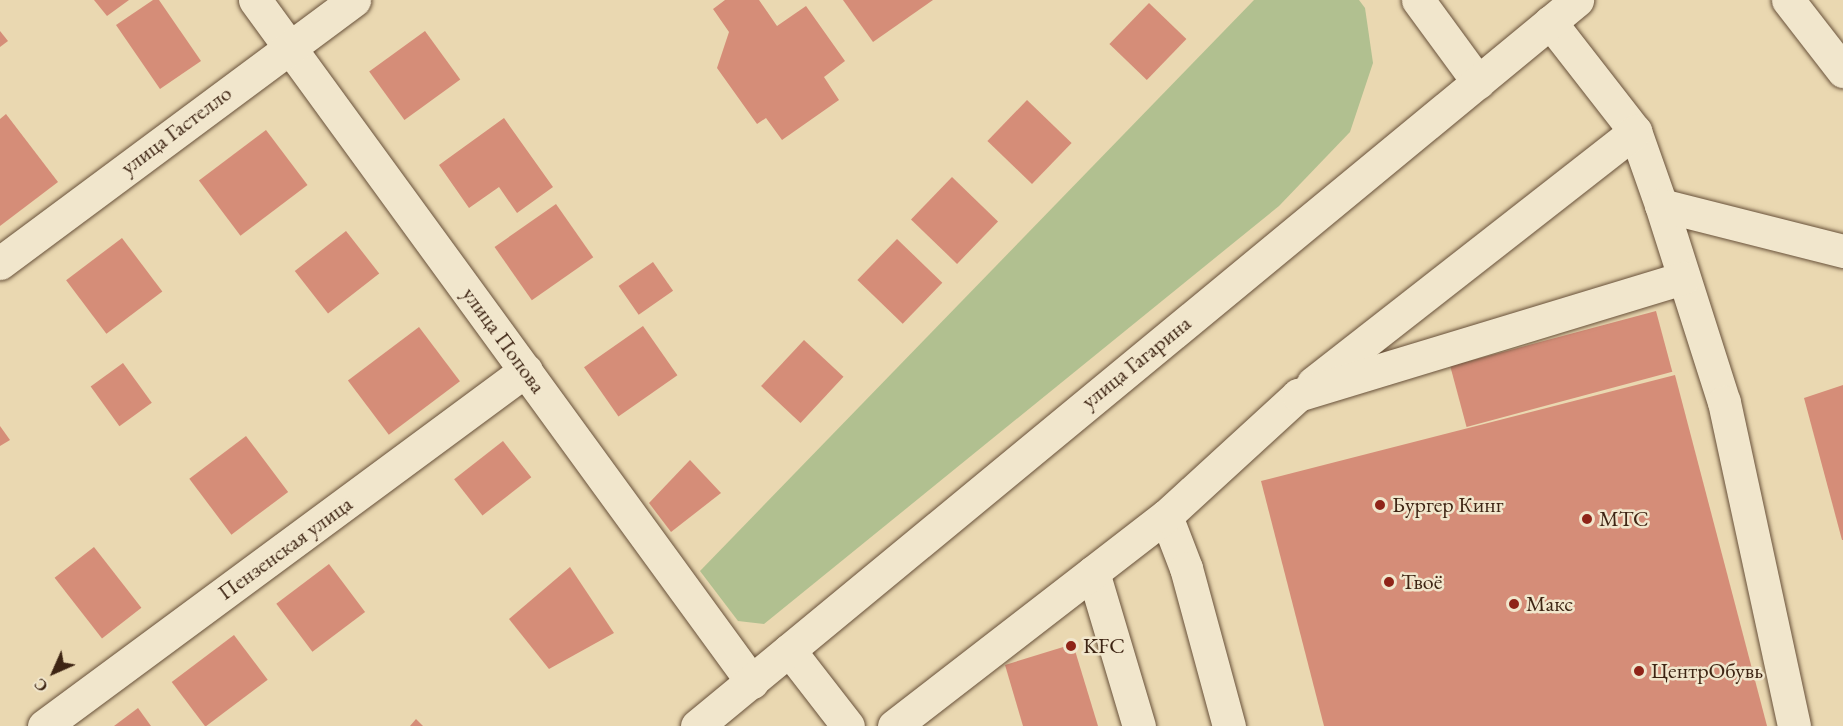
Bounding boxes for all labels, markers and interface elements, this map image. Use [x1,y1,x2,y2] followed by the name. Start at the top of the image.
[115,80,237,180] street label: улица Гастелло
[457,282,551,398] street label: улица Попова
[1076,310,1196,414] street label: улица Гагарина
[213,490,357,606] street label: Пензенская улица
[1392,492,1504,518] place label: Бургер Кинг
[1373,498,1387,512] marker: Бургер Кинг
[1599,506,1649,532] place label: МТС
[1580,512,1594,526] marker: МТС
[1401,569,1442,595] place label: Твоё
[1382,575,1396,589] marker: Твоё
[1526,591,1573,617] place label: Макс
[1507,597,1521,611] marker: Макс
[1083,633,1125,659] place label: KFC
[1064,639,1078,653] marker: KFC
[24,642,84,702] north arrow
[1651,658,1763,684] place label: ЦентрОбувь
[1632,664,1646,678] marker: ЦентрОбувь
[29,674,52,697] text: С

